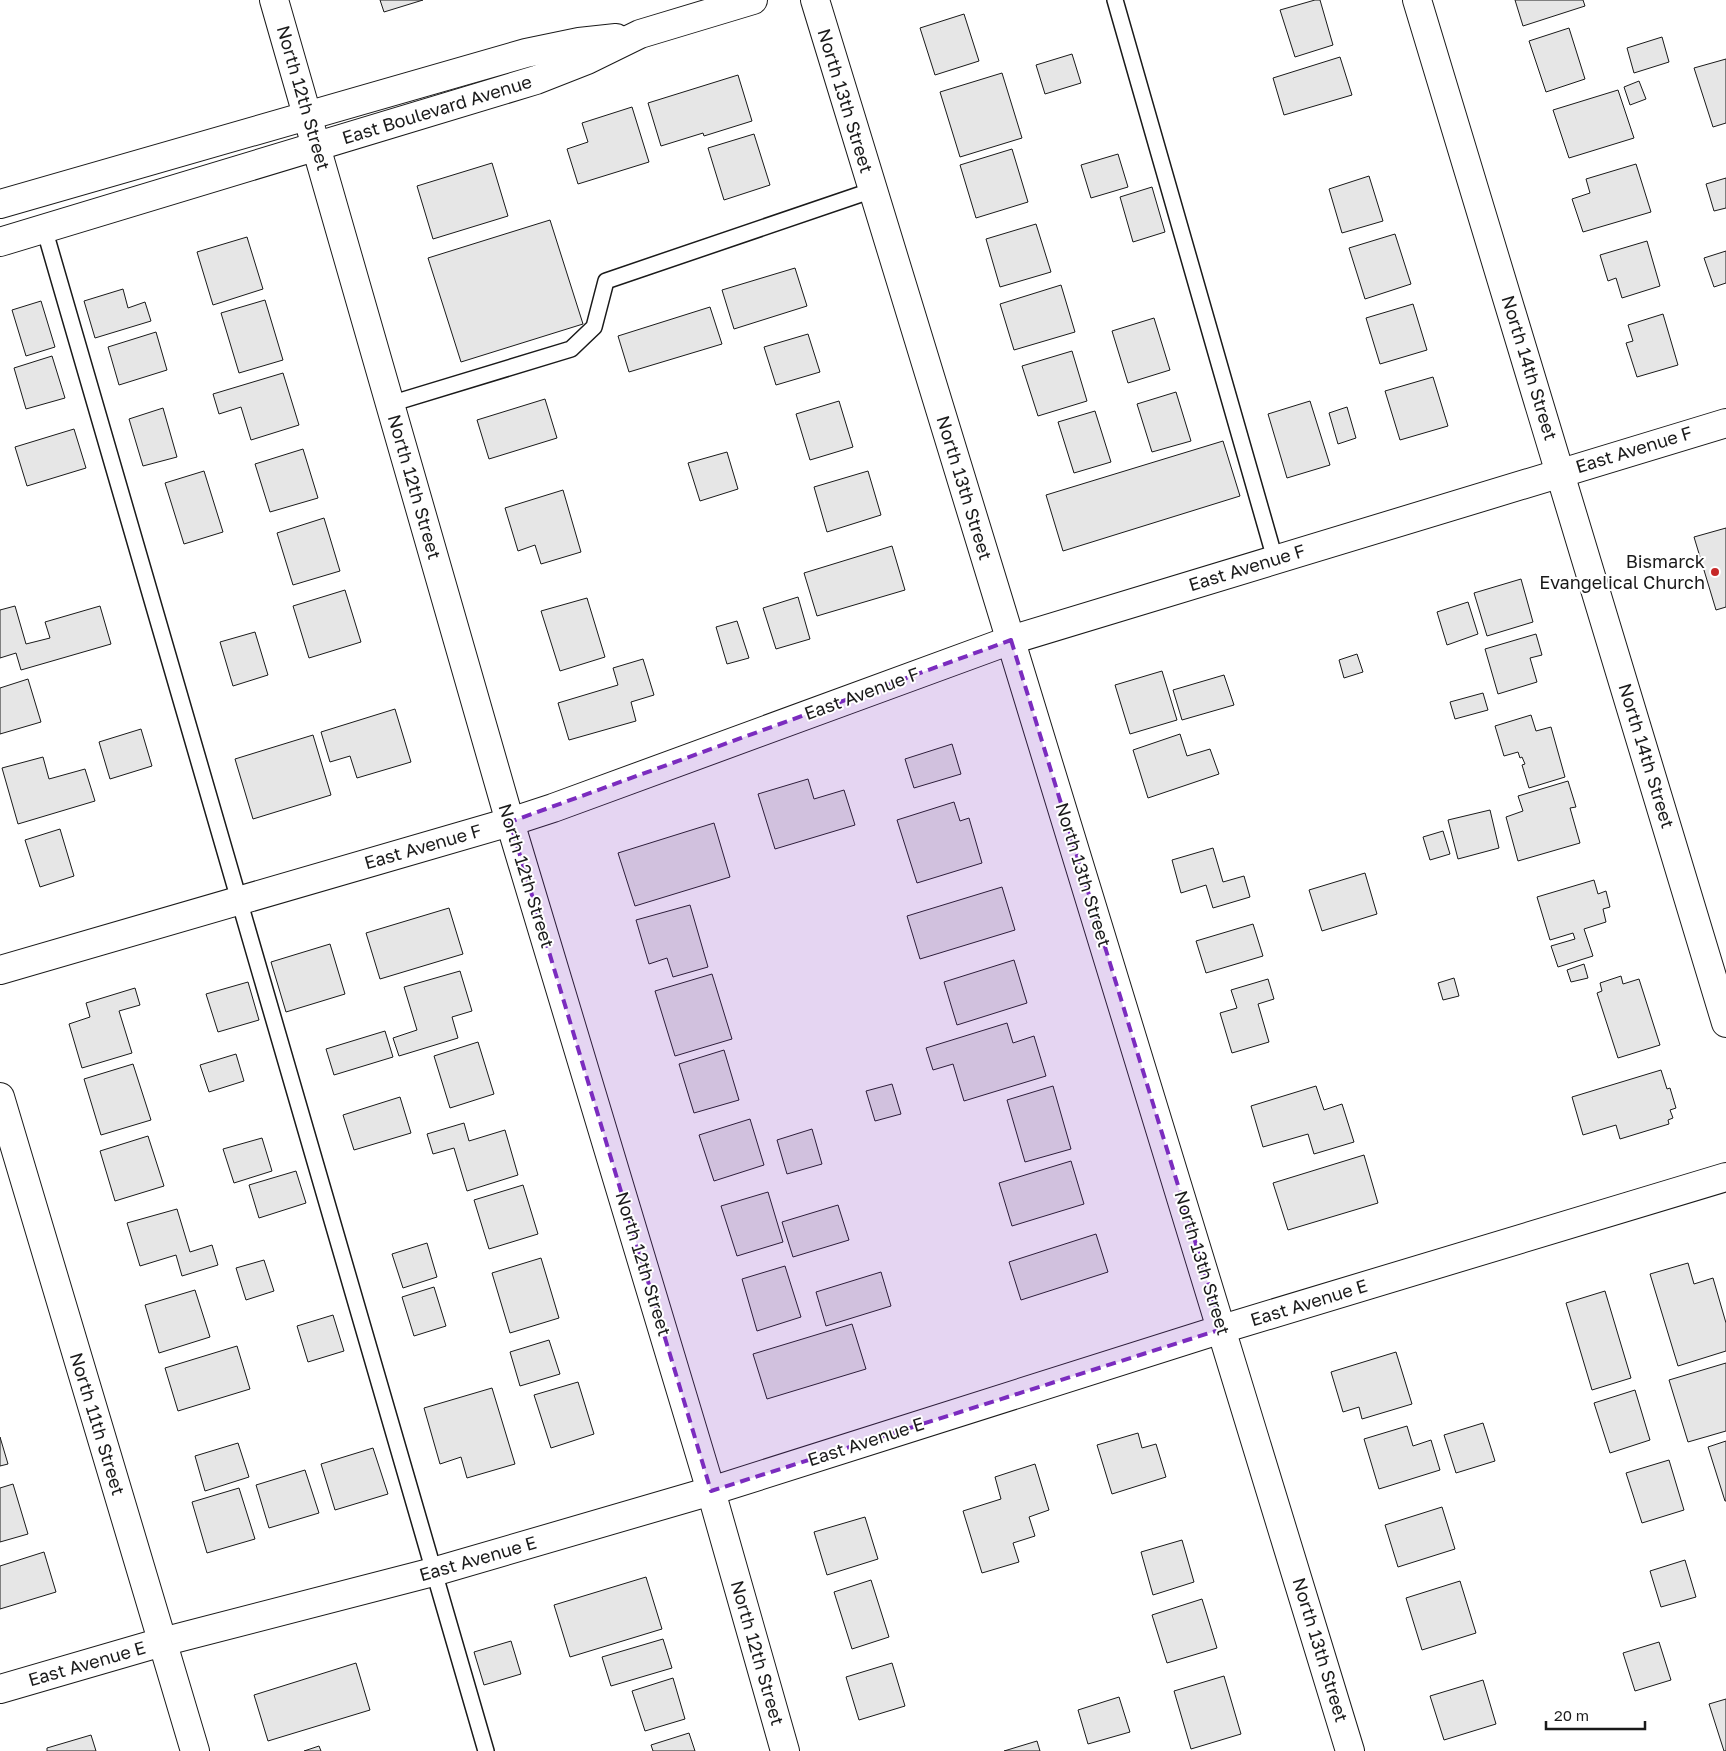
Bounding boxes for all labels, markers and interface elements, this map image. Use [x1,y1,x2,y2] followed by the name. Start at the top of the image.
[273,23,335,173] street label: North 12th Street
[814,26,878,176] street label: North 13th Street
[339,70,534,148] street label: East Boulevard Avenue
[1497,293,1562,443] street label: North 14th Street
[384,412,446,562] street label: North 12th Street
[933,413,997,563] street label: North 13th Street
[1573,421,1695,477] street label: East Avenue F
[1186,539,1308,595] street label: East Avenue F
[1539,550,1705,593] place label: Bismarck Evangelical Church
[1709,566,1721,578] marker: Bismarck Evangelical Church
[801,662,922,724] street label: East Avenue F
[1614,681,1679,831] street label: North 14th Street
[1052,800,1116,950] street label: North 13th Street
[495,801,559,951] street label: North 12th Street
[362,819,484,873] street label: East Avenue F
[1171,1188,1235,1338] street label: North 13th Street
[612,1189,676,1339] street label: North 12th Street
[1248,1274,1370,1330] street label: East Avenue E
[66,1350,130,1498] street label: North 11th Street
[805,1412,927,1470] street label: East Avenue E
[416,1531,539,1585] street label: East Avenue E
[1289,1575,1353,1725] street label: North 13th Street
[727,1578,789,1728] street label: North 12th Street
[25,1636,148,1690] street label: East Avenue E
[1546,1698,1645,1730] scale bar
[1554,1706,1589,1724] text: 20 m

